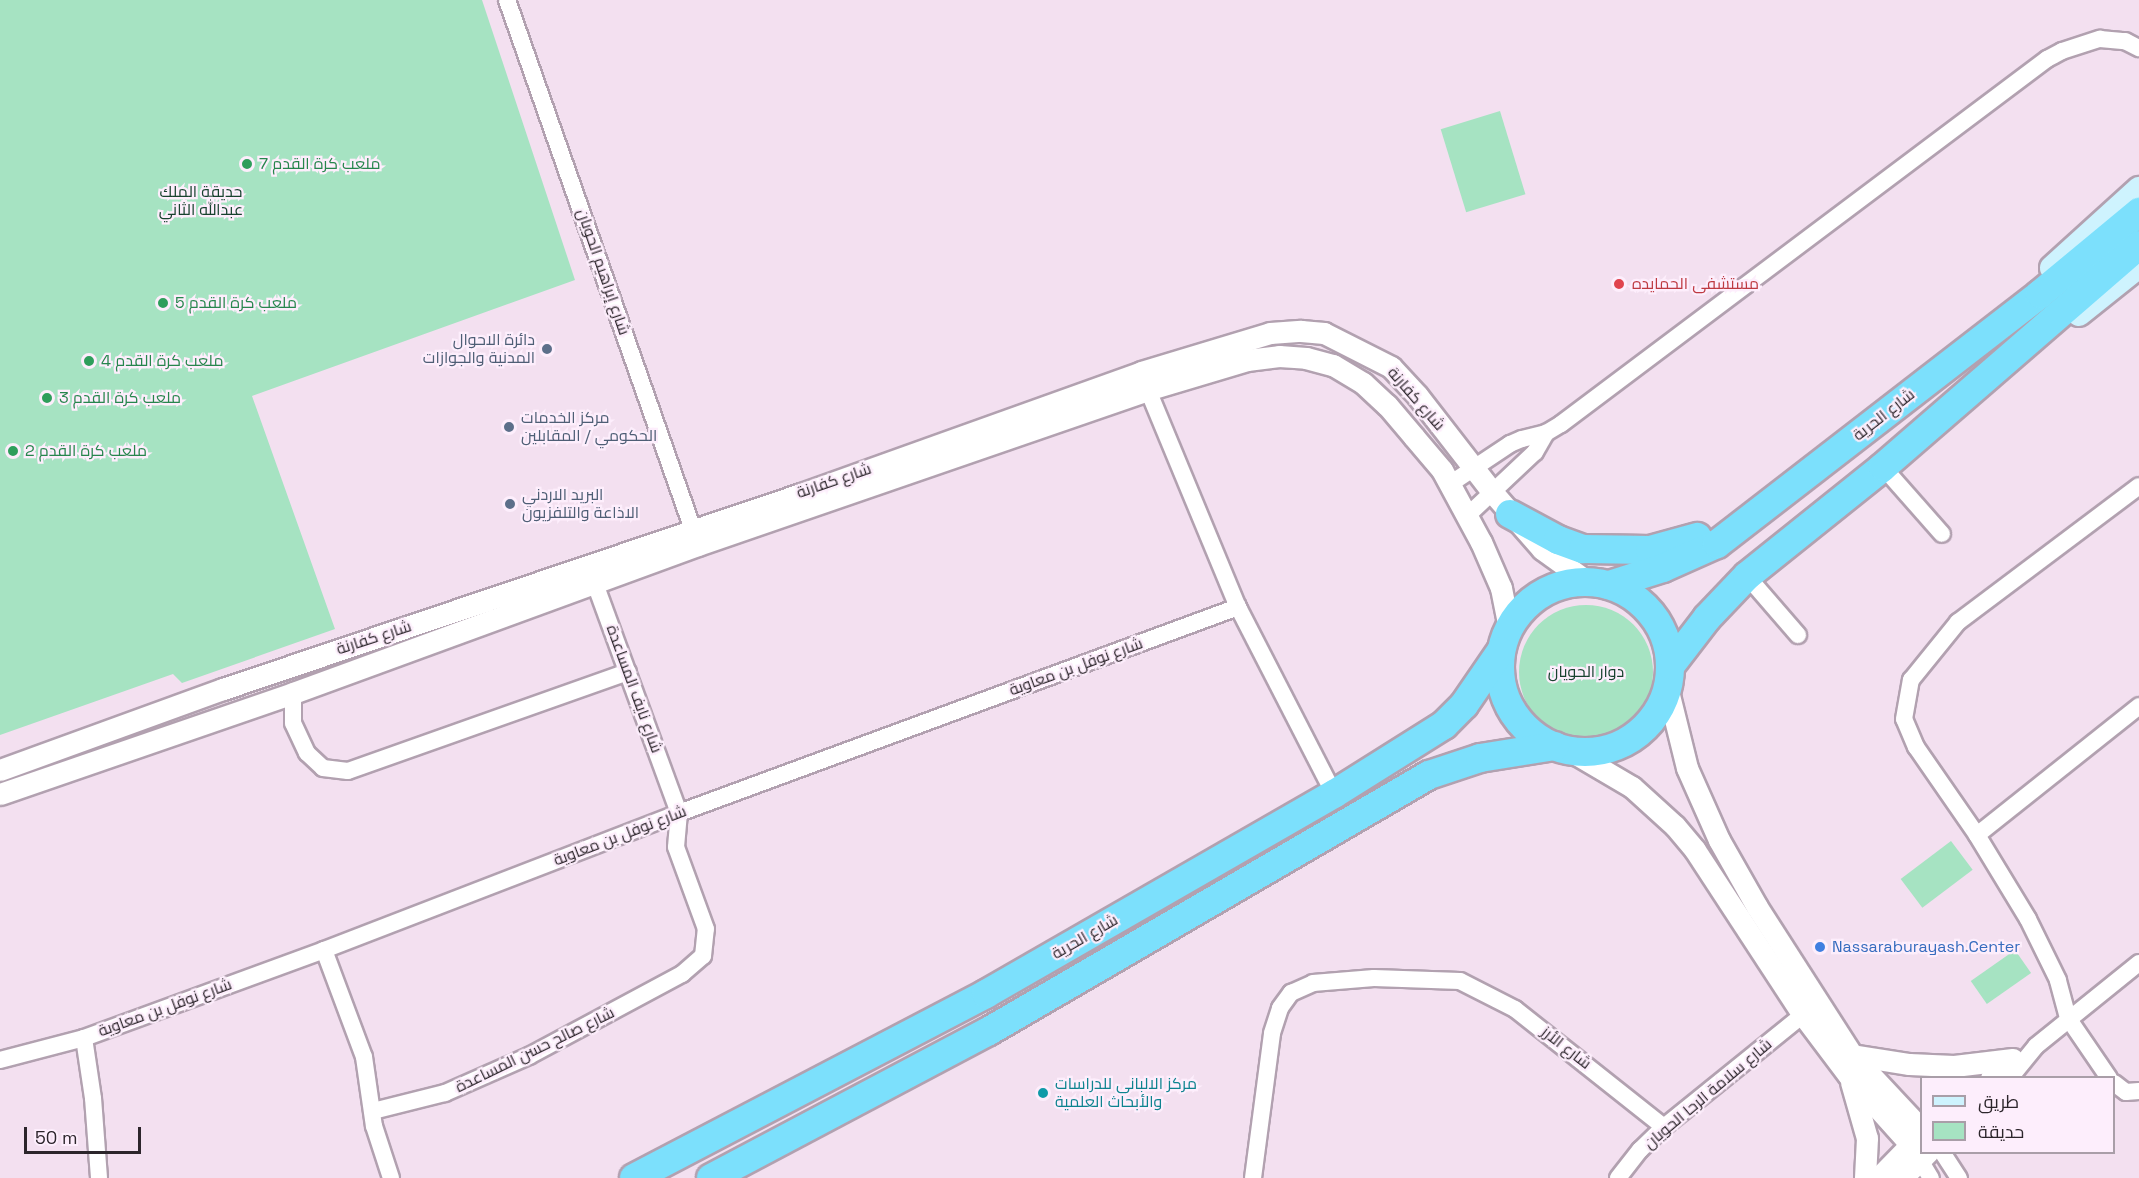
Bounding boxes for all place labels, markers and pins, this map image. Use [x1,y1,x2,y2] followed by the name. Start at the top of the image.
[259,154,380,174] place label: ملعب كرة القدم 7
[240,157,254,171] marker: ملعب كرة القدم 7
[1632,274,1759,294] place label: مستشفى الحمايده
[1610,275,1628,293] marker: مستشفى الحمايده
[175,293,297,313] place label: ملعب كرة القدم 5
[156,296,170,310] marker: ملعب كرة القدم 5
[423,330,535,368] place label: دائرة الاحوال المدنية والجوازات
[540,342,554,356] marker: دائرة الاحوال المدنية والجوازات
[101,351,223,371] place label: ملعب كرة القدم 4
[82,354,96,368] marker: ملعب كرة القدم 4
[59,388,181,408] place label: ملعب كرة القدم 3
[40,391,54,405] marker: ملعب كرة القدم 3
[521,408,657,446] place label: مركز الخدمات الحكومي / المقابلين
[502,420,516,434] marker: مركز الخدمات الحكومي / المقابلين
[25,441,147,461] place label: ملعب كرة القدم 2
[6,444,20,458] marker: ملعب كرة القدم 2
[522,485,639,523] place label: البريد الاردني الاذاعة والتلفزيون
[503,497,517,511] marker: البريد الاردني الاذاعة والتلفزيون
[1832,937,2020,957] place label: Nassaraburayash.Center
[1813,940,1827,954] marker: Nassaraburayash.Center
[1055,1074,1197,1112] place label: مركز الالباني للدراسات والأبحاث العلمية
[1036,1086,1050,1100] marker: مركز الالباني للدراسات والأبحاث العلمية

